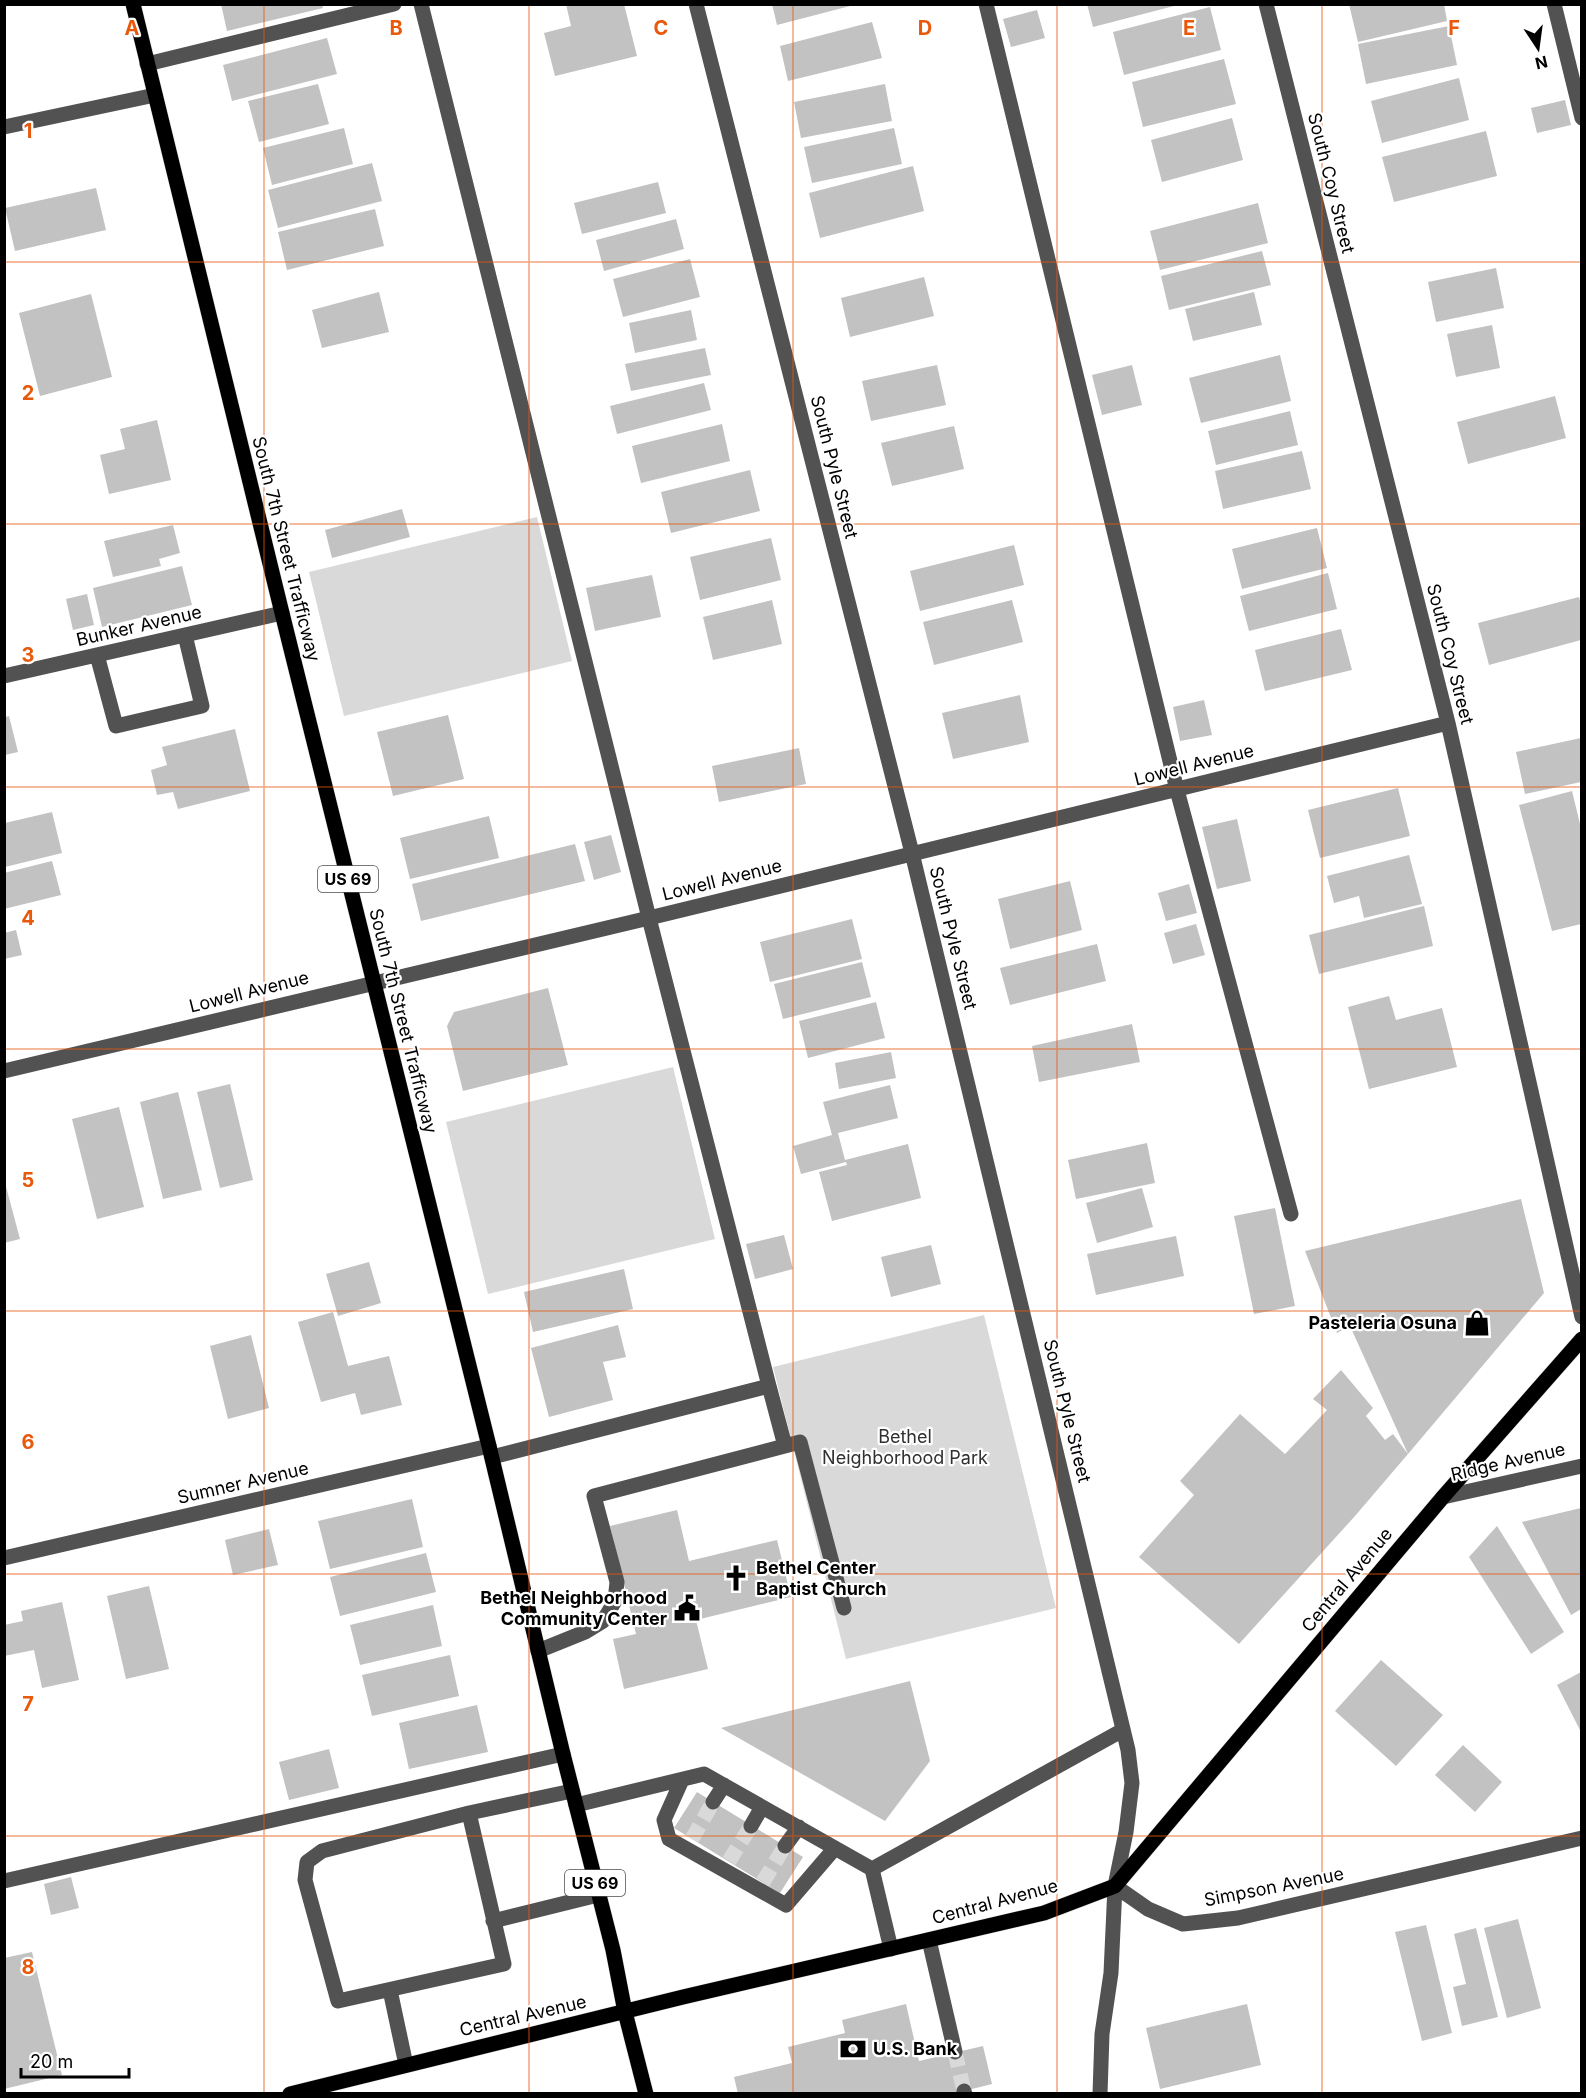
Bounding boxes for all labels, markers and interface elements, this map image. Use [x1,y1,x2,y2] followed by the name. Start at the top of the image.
[125,16,140,40] text: A
[389,16,403,40] text: B
[654,16,668,40] text: C
[918,16,932,40] text: D
[1183,16,1195,40] text: E
[1448,16,1460,40] text: F
[1508,18,1568,78] north arrow
[1533,51,1550,74] text: N
[1304,110,1359,255] street label: South Coy Street
[24,119,32,143] text: 1
[22,381,34,405] text: 2
[807,393,862,541] street label: South Pyle Street
[248,434,325,664] street label: South 7th Street Trafficway
[1423,581,1478,726] street label: South Coy Street
[74,601,204,650] street label: Bunker Avenue
[22,643,34,667] text: 3
[1132,740,1256,790] street label: Lowell Avenue
[660,855,784,905] street label: Lowell Avenue
[926,864,981,1012] street label: South Pyle Street
[318,866,378,892] road number: US 69
[21,906,35,930] text: 4
[365,906,442,1136] street label: South 7th Street Trafficway
[187,967,311,1017] street label: Lowell Avenue
[22,1168,34,1192] text: 5
[1462,1308,1492,1338] shop icon: Pasteleria Osuna
[1308,1312,1457,1333] place label: Pasteleria Osuna
[1040,1337,1095,1485] street label: South Pyle Street
[822,1426,988,1468] park label: Bethel Neighborhood Park
[22,1430,35,1454] text: 6
[1449,1438,1567,1485] street label: Ridge Avenue
[175,1457,311,1508] street label: Sumner Avenue
[1297,1523,1396,1636] street label: Central Avenue
[756,1557,887,1599] place label: Bethel Center Baptist Church
[721,1563,751,1593] church icon: Bethel Center Baptist Church
[480,1587,667,1629] place label: Bethel Neighborhood Community Center
[672,1593,702,1623] public building icon: Bethel Neighborhood Community Center
[22,1692,34,1716] text: 7
[1202,1863,1346,1910] street label: Simpson Avenue
[565,1870,625,1896] road number: US 69
[930,1875,1060,1928] street label: Central Avenue
[21,1955,35,1979] text: 8
[457,1991,588,2040] street label: Central Avenue
[838,2034,868,2064] bank icon: U.S. Bank
[873,2038,958,2059] place label: U.S. Bank
[21,2041,129,2079] scale bar
[30,2051,73,2072] text: 20 m

